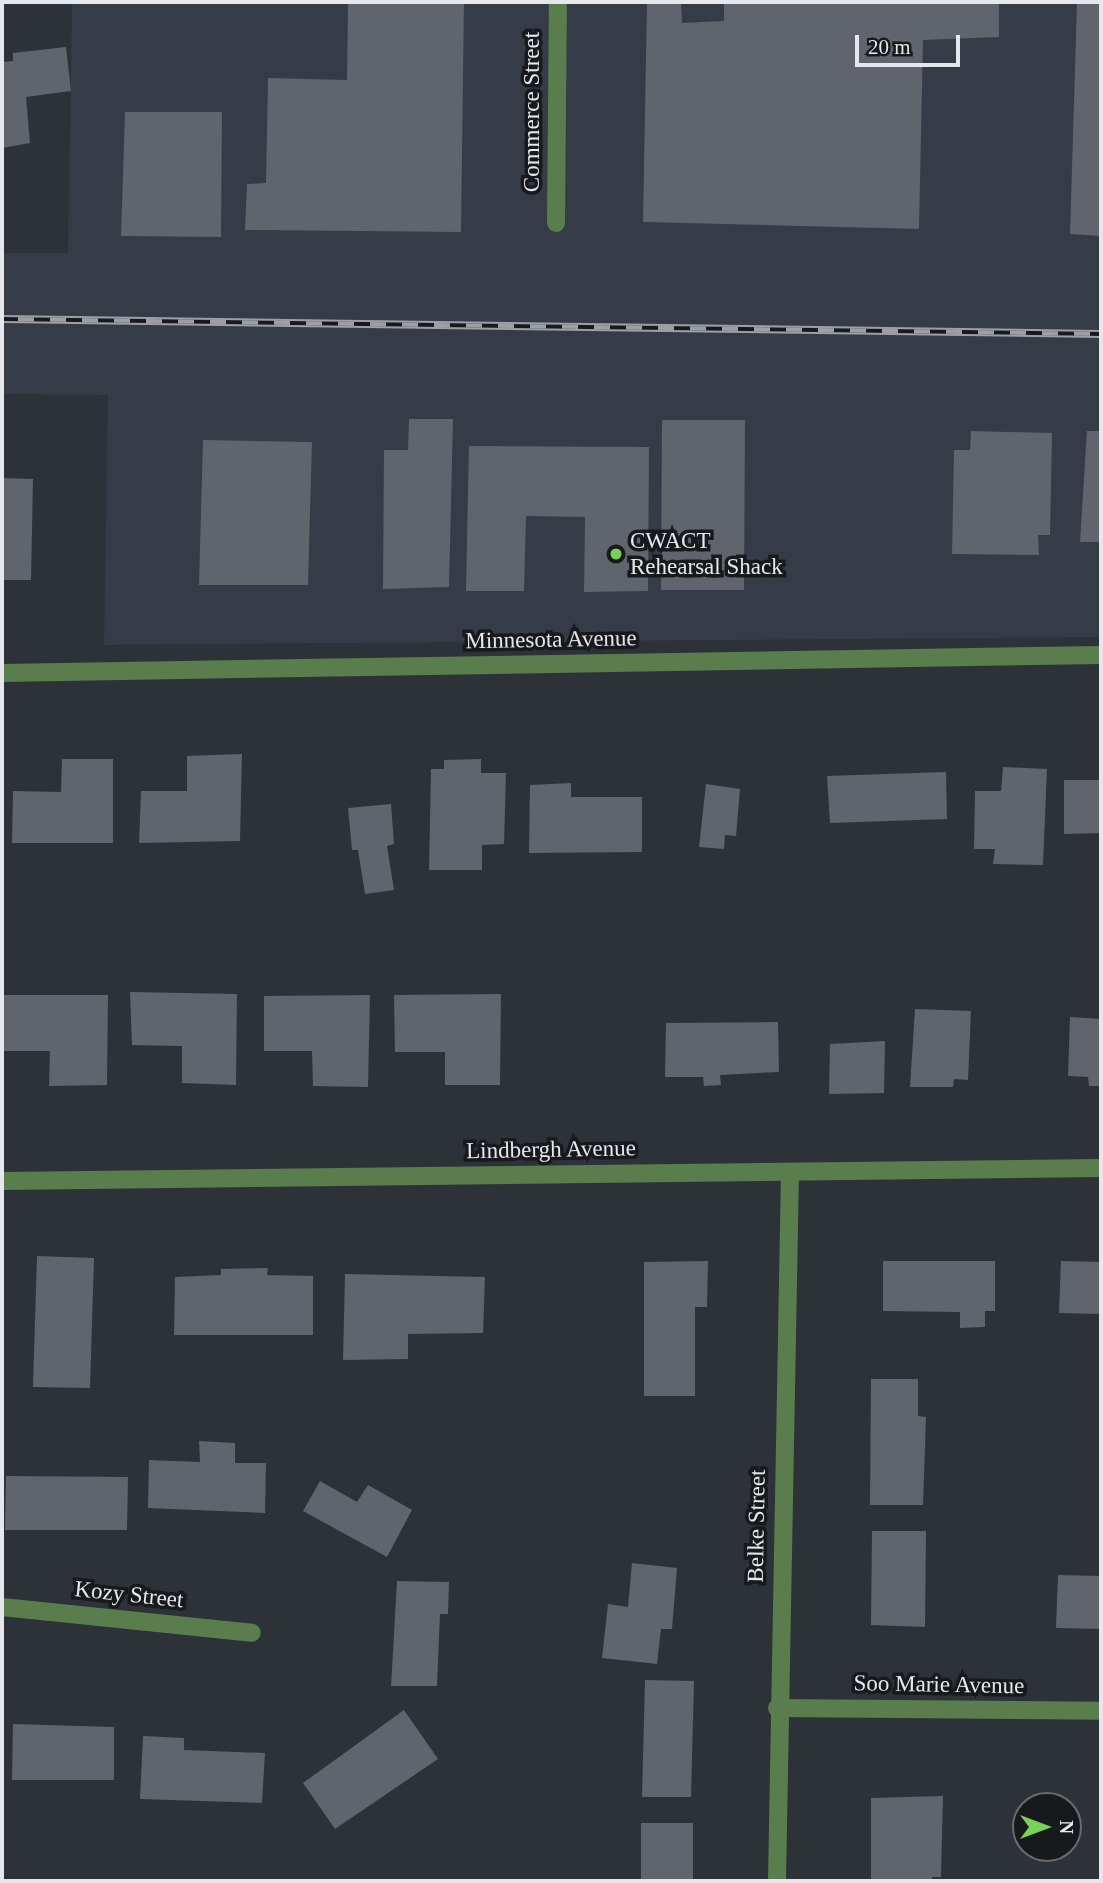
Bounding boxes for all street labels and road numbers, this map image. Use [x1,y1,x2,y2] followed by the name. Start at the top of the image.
[518,32,546,192] street label: Commerce Street
[464,625,638,655] street label: Minnesota Avenue
[465,1135,637,1165] street label: Lindbergh Avenue
[742,1469,772,1583] street label: Belke Street
[73,1576,185,1614] street label: Kozy Street
[853,1670,1025,1700] street label: Soo Marie Avenue

